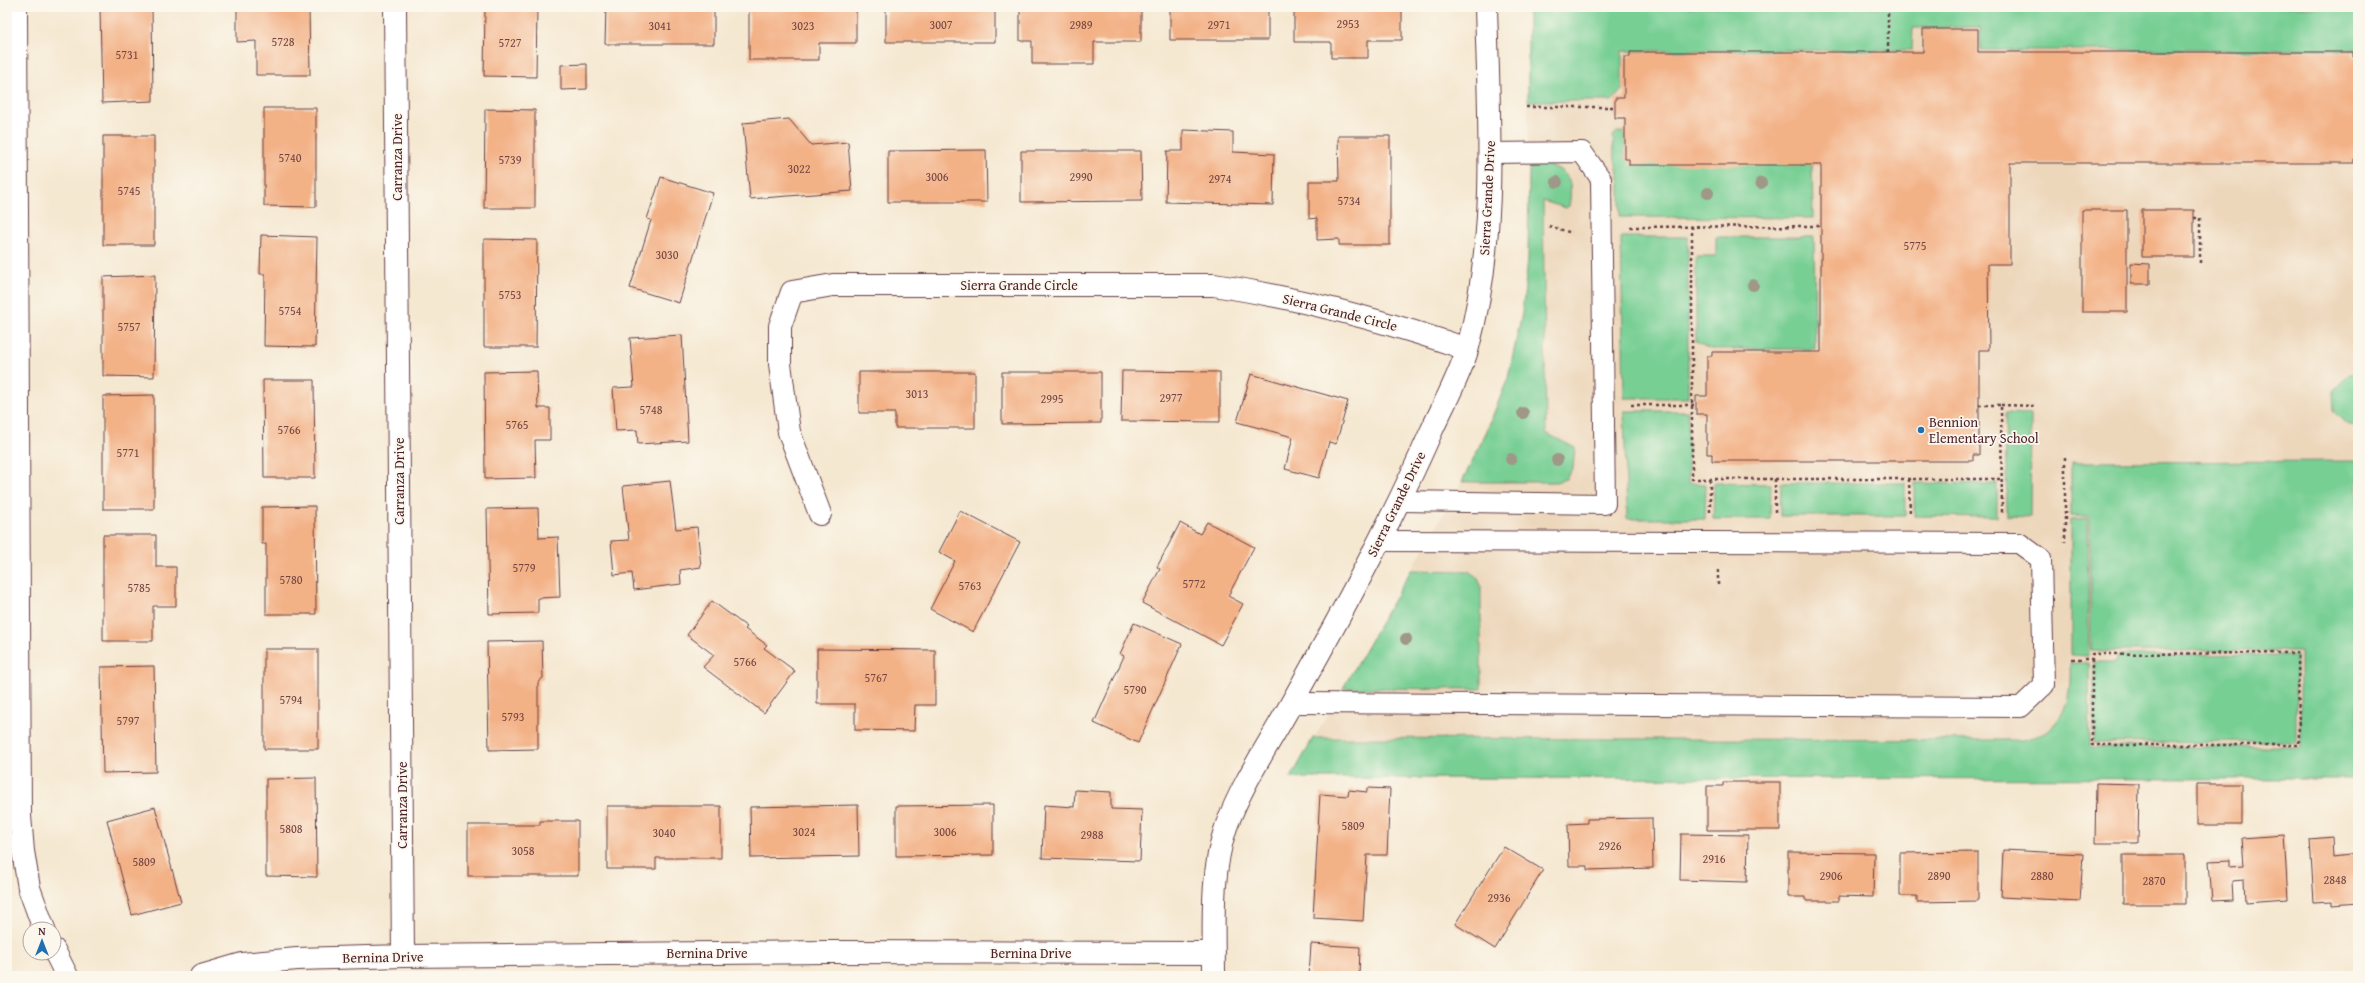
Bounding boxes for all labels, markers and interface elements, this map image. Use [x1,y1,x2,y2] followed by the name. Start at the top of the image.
[1336,15,1360,32] house number: 2953
[929,16,953,33] house number: 3007
[1069,16,1093,33] house number: 2989
[1207,16,1231,33] house number: 2971
[648,17,672,34] house number: 3041
[791,17,815,34] house number: 3023
[271,33,295,50] house number: 5728
[498,34,522,51] house number: 5727
[115,46,139,63] house number: 5731
[387,113,407,201] street label: Carranza Drive
[1474,139,1500,256] street label: Sierra Grande Drive
[278,149,302,166] house number: 5740
[498,151,522,168] house number: 5739
[787,160,811,177] house number: 3022
[925,168,949,185] house number: 3006
[1069,168,1093,185] house number: 2990
[1208,170,1232,187] house number: 2974
[117,182,141,199] house number: 5745
[1337,192,1361,209] house number: 5734
[1903,237,1927,254] house number: 5775
[655,246,679,263] house number: 3030
[960,275,1078,295] street label: Sierra Grande Circle
[498,286,522,303] house number: 5753
[1281,288,1400,336] street label: Sierra Grande Circle
[278,302,302,319] house number: 5754
[117,318,141,335] house number: 5757
[905,385,929,402] house number: 3013
[1159,389,1183,406] house number: 2977
[1040,390,1064,407] house number: 2995
[639,401,663,418] house number: 5748
[1929,412,2039,448] place label: Bennion Elementary School
[505,416,529,433] house number: 5765
[277,421,301,438] house number: 5766
[1916,425,1926,435] marker: Bennion Elementary School
[389,437,409,525] street label: Carranza Drive
[116,444,140,461] house number: 5771
[1362,447,1430,560] street label: Sierra Grande Drive
[512,559,536,576] house number: 5779
[279,571,303,588] house number: 5780
[1182,575,1206,592] house number: 5772
[958,577,982,594] house number: 5763
[127,579,151,596] house number: 5785
[733,653,757,670] house number: 5766
[864,669,888,686] house number: 5767
[1123,681,1147,698] house number: 5790
[279,691,303,708] house number: 5794
[501,708,525,725] house number: 5793
[116,712,140,729] house number: 5797
[392,761,412,849] street label: Carranza Drive
[1341,817,1365,834] house number: 5809
[279,820,303,837] house number: 5808
[792,823,816,840] house number: 3024
[933,823,957,840] house number: 3006
[652,824,676,841] house number: 3040
[1080,826,1104,843] house number: 2988
[1598,837,1622,854] house number: 2926
[511,842,535,859] house number: 3058
[1702,850,1726,867] house number: 2916
[132,853,156,870] house number: 5809
[1819,867,1843,884] house number: 2906
[1927,867,1951,884] house number: 2890
[2030,867,2054,884] house number: 2880
[2323,871,2347,888] house number: 2848
[2142,872,2166,889] house number: 2870
[1487,889,1511,906] house number: 2936
[22,921,62,961] north arrow
[38,923,46,939] text: N
[666,943,748,963] street label: Bernina Drive
[990,943,1072,963] street label: Bernina Drive
[342,946,424,968] street label: Bernina Drive

